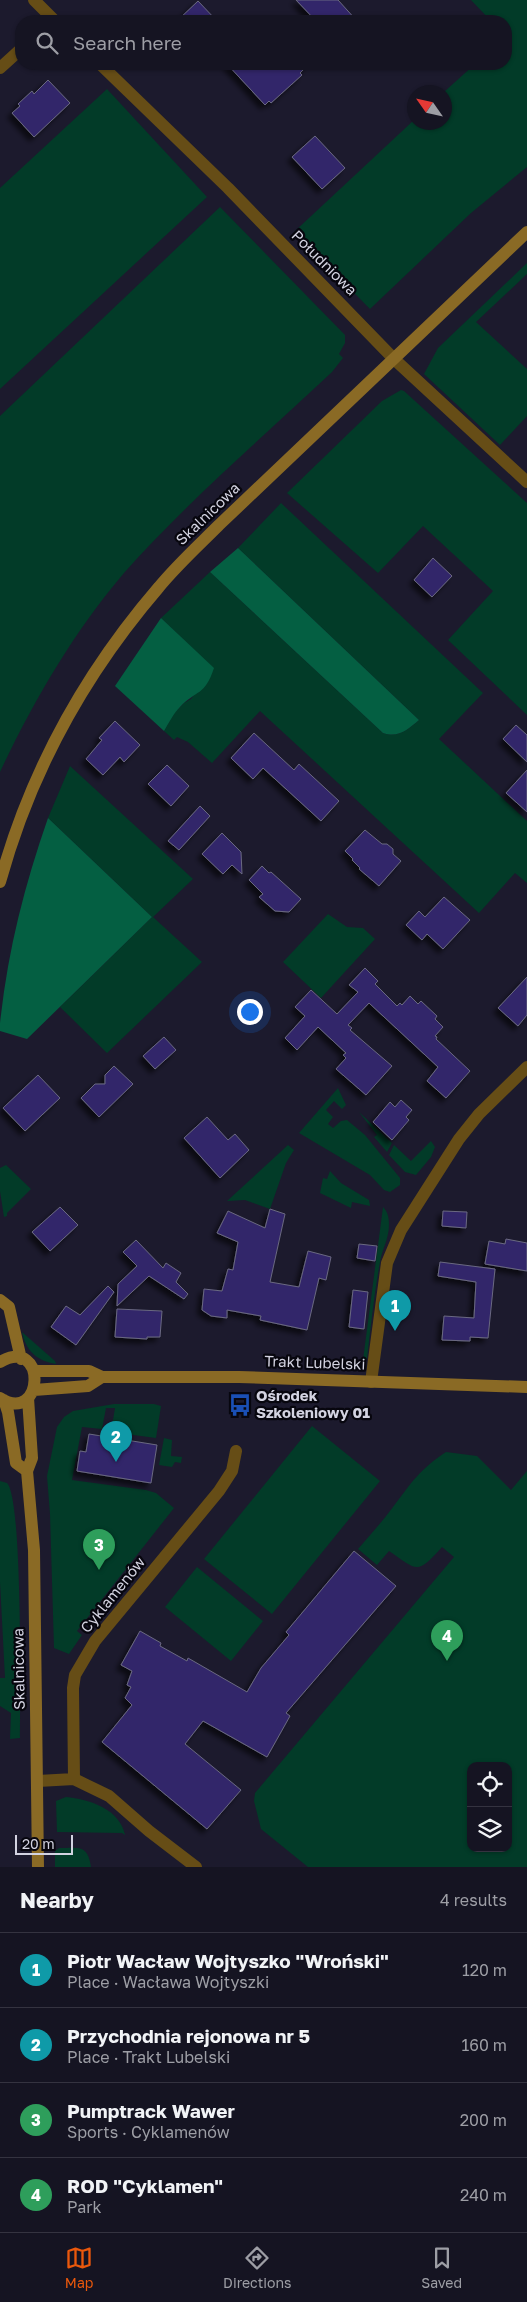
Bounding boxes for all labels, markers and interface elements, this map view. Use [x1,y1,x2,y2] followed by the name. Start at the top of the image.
[15,15,512,70] search box
[33,29,61,57] icon: search
[73,31,182,54] text: Search here
[407,85,452,130] north arrow
[288,226,361,299] street label: Południowa
[172,478,243,548] street label: Skalnicowa
[237,999,263,1025] your location
[379,1290,411,1331] pin: 1
[264,1351,366,1373] street label: Trakt Lubelski
[256,1386,370,1421] place label: Ośrodek Szkoleniowy 01
[227,1392,253,1418] bus stop icon: Ośrodek Szkoleniowy 01
[100,1421,132,1462] pin: 2
[83,1529,115,1570] pin: 3
[76,1553,148,1636] street label: Cyklamenów
[431,1620,463,1661] pin: 4
[8,1628,28,1710] street label: Skalnicowa
[467,1762,512,1852] map controls
[467,1762,512,1807] button: locate
[467,1807,512,1852] button: layers
[15,1832,72,1855] scale bar
[22,1835,55,1852] text: 20 m
[20,1887,94,1913] text: Nearby
[440,1890,507,1910] text: 4 results
[67,1949,389,1972] text: Piotr Wacław Wojtyszko "Wroński"
[32,1960,40,1980] text: 1
[462,1960,507,1980] text: 120 m
[67,1972,269,1992] text: Place · Wacława Wojtyszki
[67,2024,310,2047] text: Przychodnia rejonowa nr 5
[31,2035,41,2055] text: 2
[461,2035,507,2055] text: 160 m
[67,2047,230,2067] text: Place · Trakt Lubelski
[67,2099,235,2122] text: Pumptrack Wawer
[31,2110,41,2130] text: 3
[460,2110,507,2130] text: 200 m
[67,2122,230,2142] text: Sports · Cyklamenów
[67,2174,223,2197] text: ROD "Cyklamen"
[31,2185,41,2205] text: 4
[460,2185,507,2205] text: 240 m
[67,2197,102,2217] text: Park
[65,2244,93,2291] tab: Map
[223,2244,292,2291] tab: Directions
[421,2244,462,2291] tab: Saved

